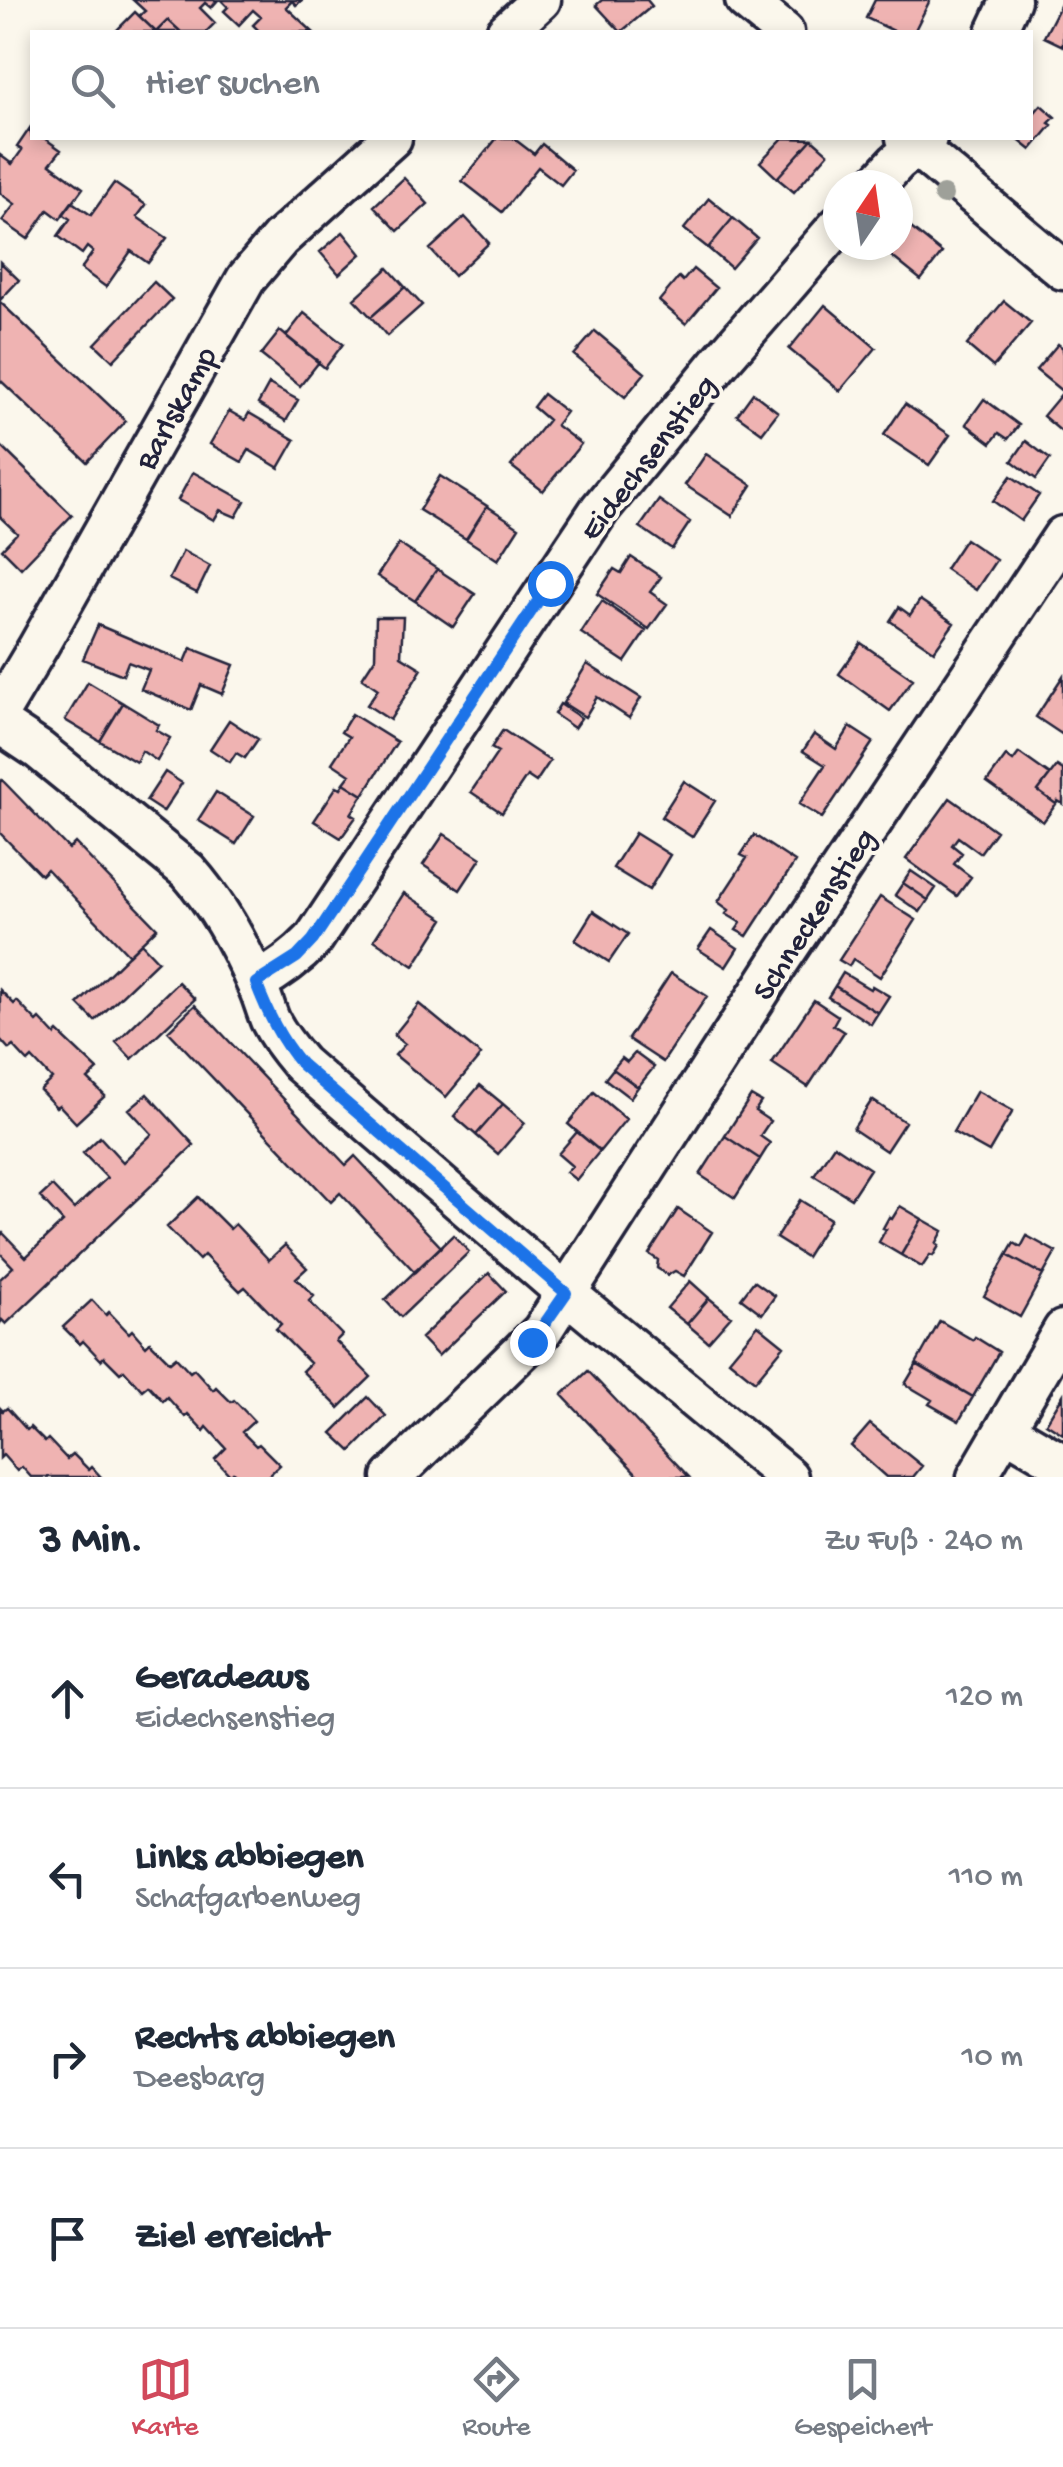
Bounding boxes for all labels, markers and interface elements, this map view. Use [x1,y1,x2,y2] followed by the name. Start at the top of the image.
[30,30,1033,140] search box
[65,58,120,113] icon: search
[145,63,320,107] text: Hier suchen
[823,170,913,260] north arrow
[129,341,228,478] street label: Barlskamp
[573,368,727,550] street label: Eidechsenstieg
[528,561,574,607] route start
[746,822,886,1009] street label: Schneckenstieg
[510,1320,556,1366] route end
[40,1518,143,1567] text: 3 Min.
[824,1523,1023,1561] text: Zu Fuß · 240 m
[135,1657,308,1701] text: Geradeaus
[40,1671,95,1726] icon: ahead
[946,1679,1023,1717] text: 120 m
[135,1701,335,1739] text: Eidechsenstieg
[135,1837,363,1881] text: Links abbiegen
[40,1851,95,1906] icon: left
[949,1859,1023,1897] text: 110 m
[135,1881,361,1919] text: Schafgarbenweg
[135,2017,395,2061] text: Rechts abbiegen
[40,2031,95,2086] icon: right
[962,2039,1023,2077] text: 10 m
[135,2061,265,2099] text: Deesbarg
[40,2211,95,2266] icon: arrive
[135,2216,328,2260] text: Ziel erreicht
[132,2352,199,2445] tab: Karte
[462,2352,530,2445] tab: Route
[794,2352,931,2445] tab: Gespeichert

